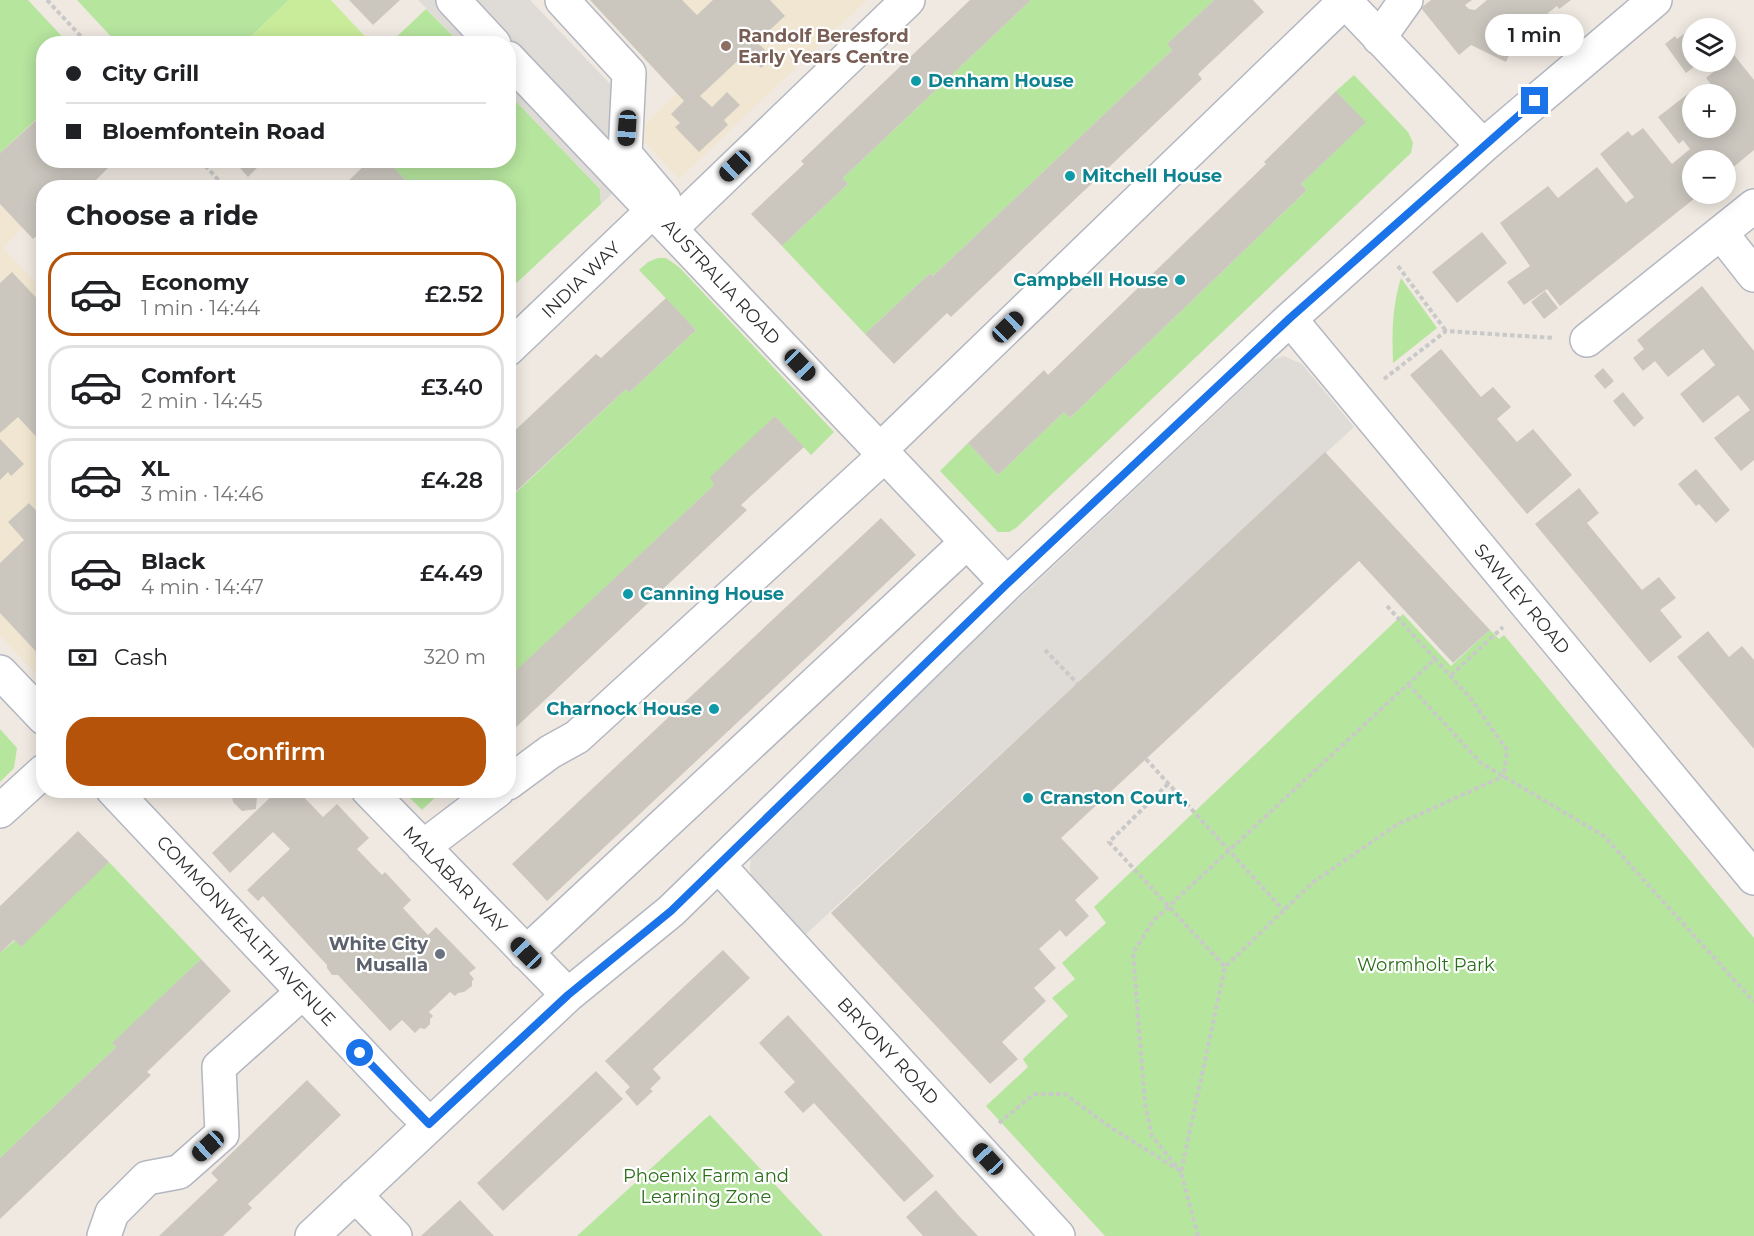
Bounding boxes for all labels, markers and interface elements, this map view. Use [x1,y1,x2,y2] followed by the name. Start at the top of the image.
[1486,14,1585,56] callout: 1 min
[1682,18,1736,204] map controls
[1682,18,1736,72] button: layers
[1508,23,1561,47] text: 1 min
[738,25,909,68] place label: Randolf Beresford Early Years Centre
[719,39,733,53] marker: Randolf Beresford Early Years Centre
[102,60,199,87] text: City Grill
[928,70,1074,92] place label: Denham House
[909,74,923,88] marker: Denham House
[1682,84,1736,138] button: +
[1521,87,1548,114] route end
[617,109,637,147] car
[102,118,325,145] text: Bloemfontein Road
[716,147,754,185] car
[1682,150,1736,204] button: −
[1082,165,1222,187] place label: Mitchell House
[1063,169,1077,183] marker: Mitchell House
[66,199,258,232] text: Choose a ride
[657,215,785,349] street label: AUSTRALIA ROAD
[537,237,625,323] street label: INDIA WAY
[69,267,123,321] icon: car
[141,269,249,296] text: Economy
[1013,269,1168,291] place label: Campbell House
[1173,273,1187,287] marker: Campbell House
[425,281,483,308] text: £2.52
[141,296,260,320] text: 1 min · 14:44
[989,308,1027,346] car
[781,346,819,384] car
[69,360,123,414] icon: car
[141,362,236,389] text: Comfort
[421,374,483,401] text: £3.40
[141,389,263,413] text: 2 min · 14:45
[69,453,123,507] icon: car
[141,455,170,482] text: XL
[421,467,483,494] text: £4.28
[141,482,263,506] text: 3 min · 14:46
[1469,539,1575,659] street label: SAWLEY ROAD
[69,546,123,600] icon: car
[141,548,205,575] text: Black
[420,560,483,587] text: £4.49
[141,575,264,599] text: 4 min · 14:47
[640,583,784,605] place label: Canning House
[621,587,635,601] marker: Canning House
[66,641,99,674] icon: cash
[114,644,168,671] text: Cash
[424,645,486,669] text: 320 m
[546,698,702,720] place label: Charnock House
[707,702,721,716] marker: Charnock House
[66,717,486,786] button: Confirm
[1040,787,1188,809] place label: Cranston Court,
[1021,791,1035,805] marker: Cranston Court,
[398,822,512,939] street label: MALABAR WAY
[152,831,340,1031] street label: COMMONWEALTH AVENUE
[329,933,428,976] place label: White City Musalla
[507,934,545,972] car
[433,947,447,961] marker: White City Musalla
[1357,954,1495,976] park label: Wormholt Park
[833,993,943,1109] street label: BRYONY ROAD
[346,1039,373,1066] route start
[189,1127,227,1165] car
[969,1140,1007,1178] car
[623,1165,789,1208] park label: Phoenix Farm and Learning Zone

